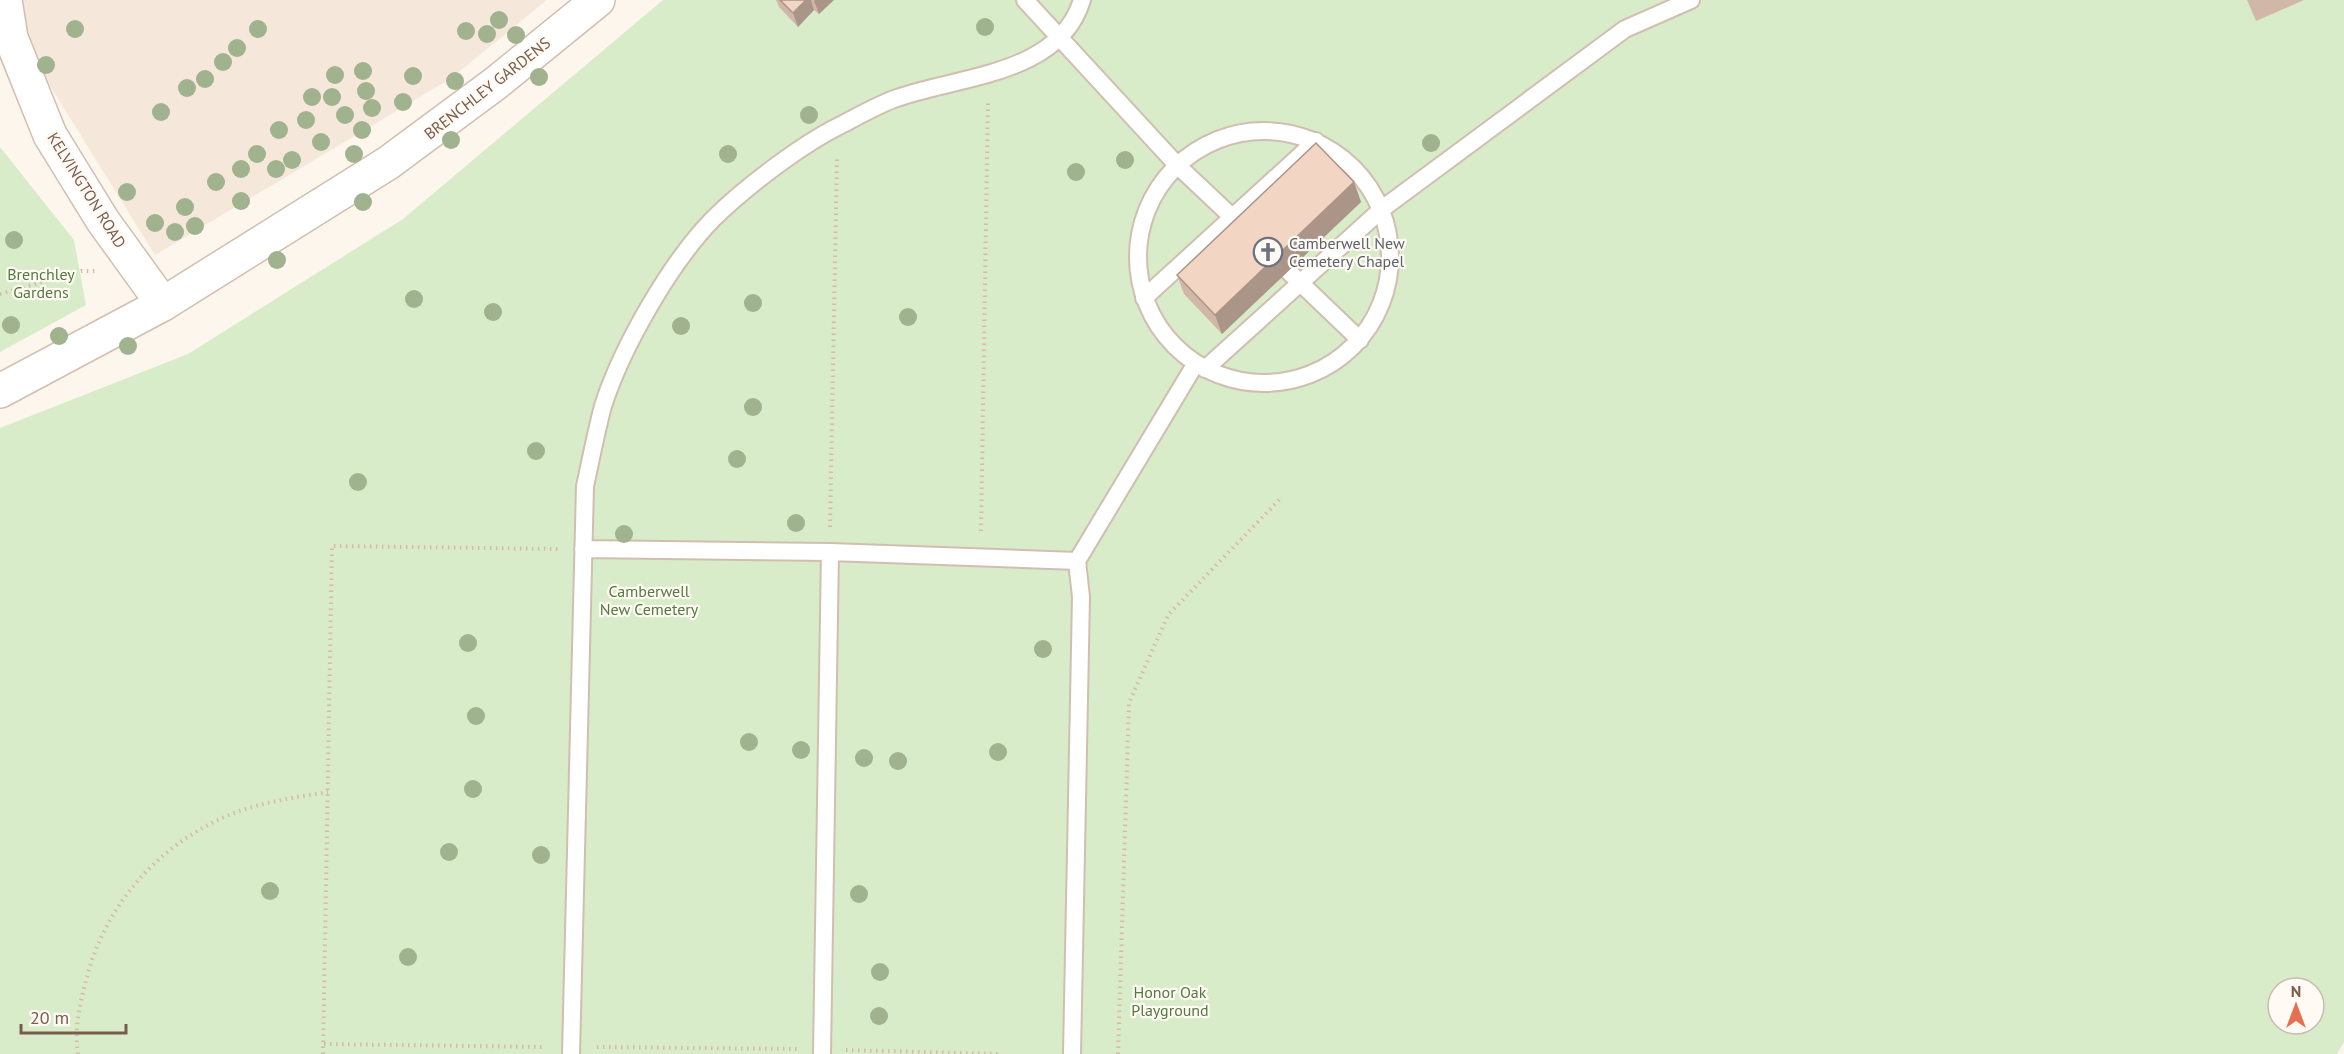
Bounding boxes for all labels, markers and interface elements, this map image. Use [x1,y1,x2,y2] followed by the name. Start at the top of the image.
[420,32,554,144] street label: BRENCHLEY GARDENS
[43,129,131,251] street label: KELVINGTON ROAD
[1289,233,1405,271] place label: Camberwell New Cemetery Chapel
[1252,236,1284,268] church icon: Camberwell New Cemetery Chapel
[7,264,75,302] park label: Brenchley Gardens
[600,581,699,619] park label: Camberwell New Cemetery
[2266,976,2326,1036] north arrow
[2291,981,2301,1001] text: N
[1131,982,1209,1020] park label: Honor Oak Playground
[21,997,126,1035] scale bar
[30,1006,69,1029] text: 20 m

